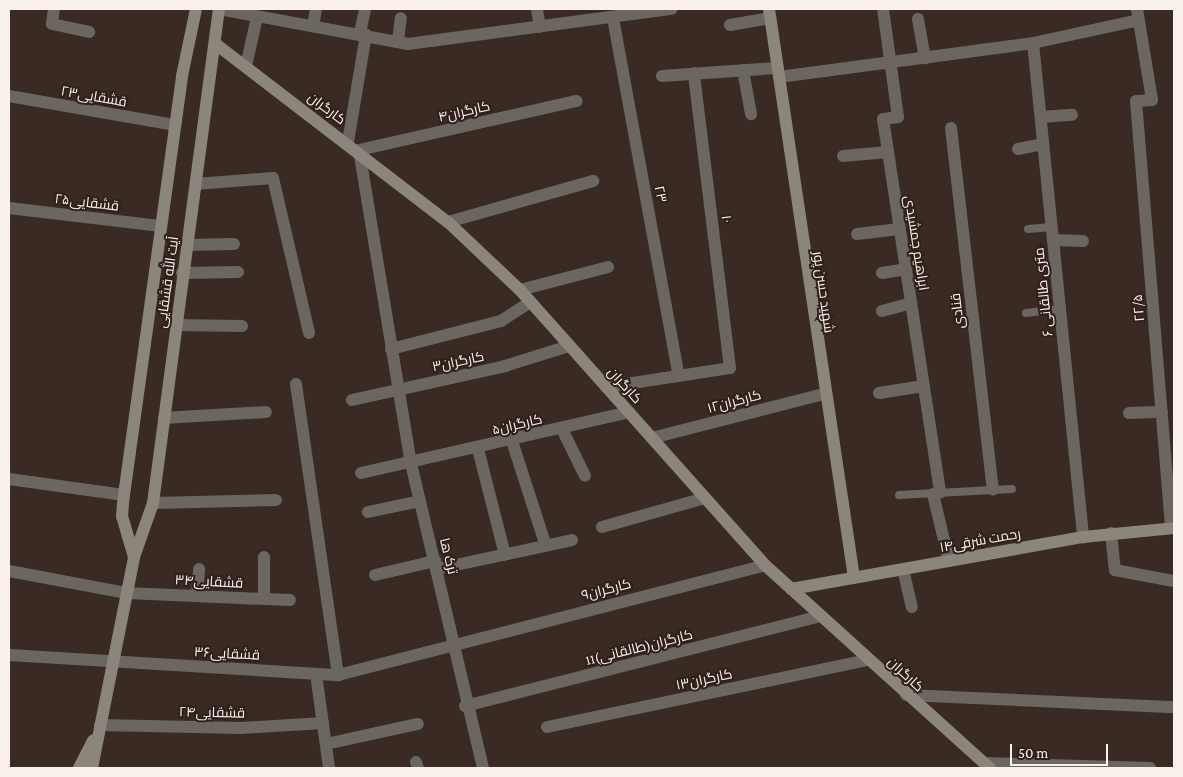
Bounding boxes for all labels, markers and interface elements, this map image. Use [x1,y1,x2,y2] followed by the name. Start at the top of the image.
[60,82,128,110] street label: قشقایی۲۳
[305,88,349,128] street label: کارگران
[436,97,492,125] street label: کارگران۴
[651,184,671,204] street label: ۲۳
[54,190,120,214] street label: قشقایی۲۵
[901,194,933,292] street label: ابراهیم جمشیدی
[718,214,736,224] street label: ۱۰
[152,235,182,329] street label: آیت الله قشقایی
[1030,247,1056,337] street label: ۶ متری طالقانی
[810,250,838,334] street label: شهید حسن پور
[946,292,968,330] street label: قنادی
[1128,294,1148,322] street label: ۲۲/۵
[430,347,486,375] street label: کارگران۳
[604,363,646,407] street label: کارگران
[705,386,763,416] street label: ۱۲کارگران
[490,410,544,438] street label: کارگران۵
[938,525,1022,555] street label: ۱۴رحمت شرقی
[436,536,462,576] street label: ترک ها
[174,571,244,591] street label: قشقایی۳۴
[579,575,633,603] street label: کارگران۹
[584,626,694,668] street label: 11کارگران(طالقانی)
[194,643,260,663] street label: قشقایی۳۶
[884,653,928,695] street label: کارگران
[674,665,734,693] street label: کارگران۱۳
[179,703,245,721] street label: قشقایی۲۴
[1013,734,1110,766] scale bar
[1018,745,1048,761] text: 50 m

